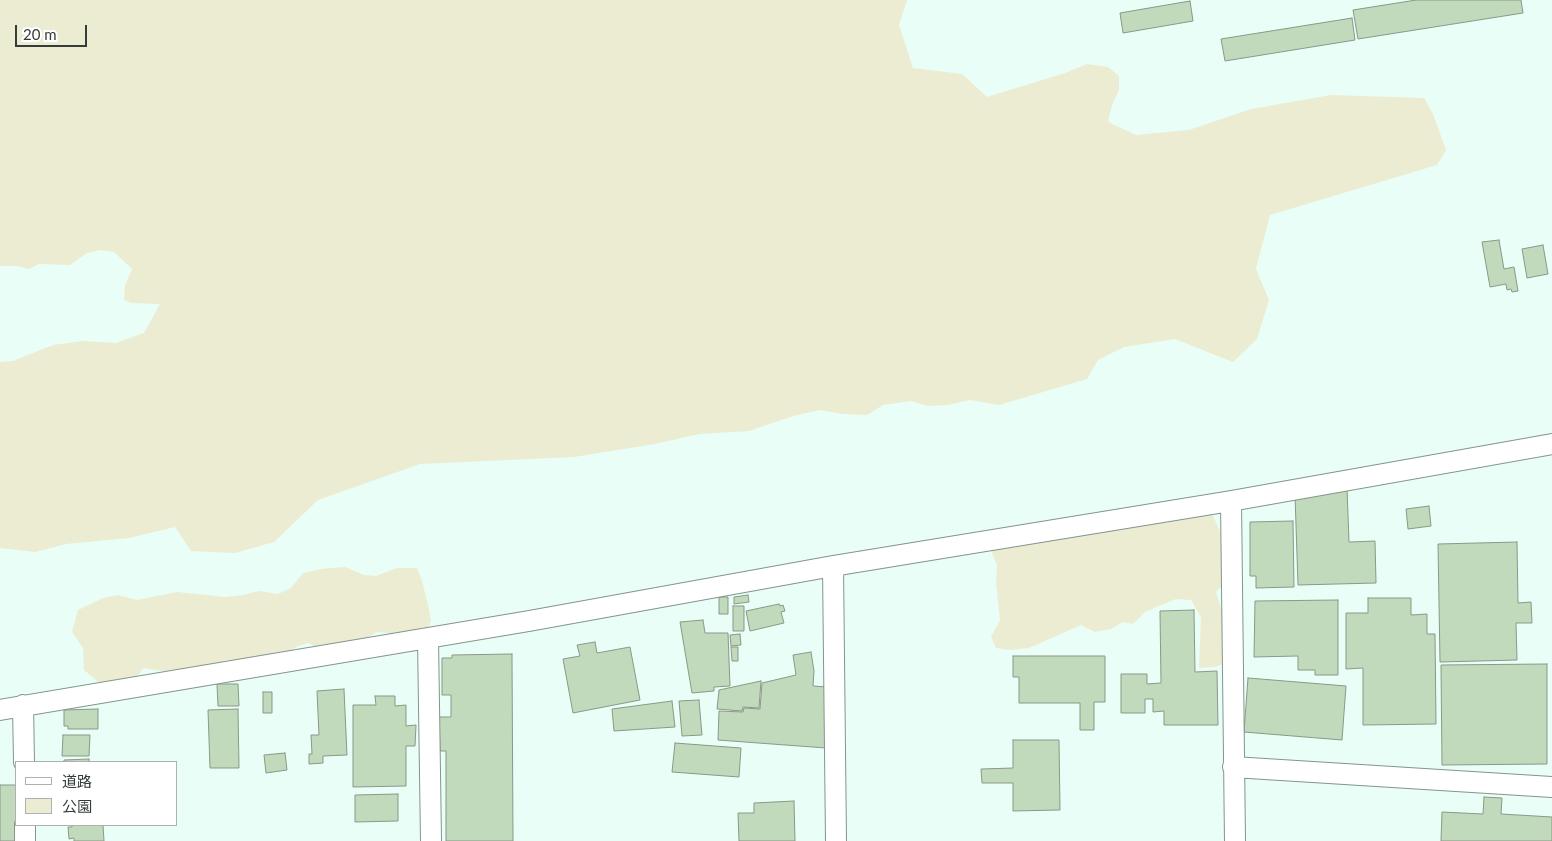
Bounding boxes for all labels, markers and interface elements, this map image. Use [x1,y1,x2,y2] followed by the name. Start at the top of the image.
[18,15,90,47] scale bar
[23,25,57,43] text: 20 m
[15,761,178,826] legend
[62,772,92,790] text: 道路
[62,797,92,815] text: 公園

